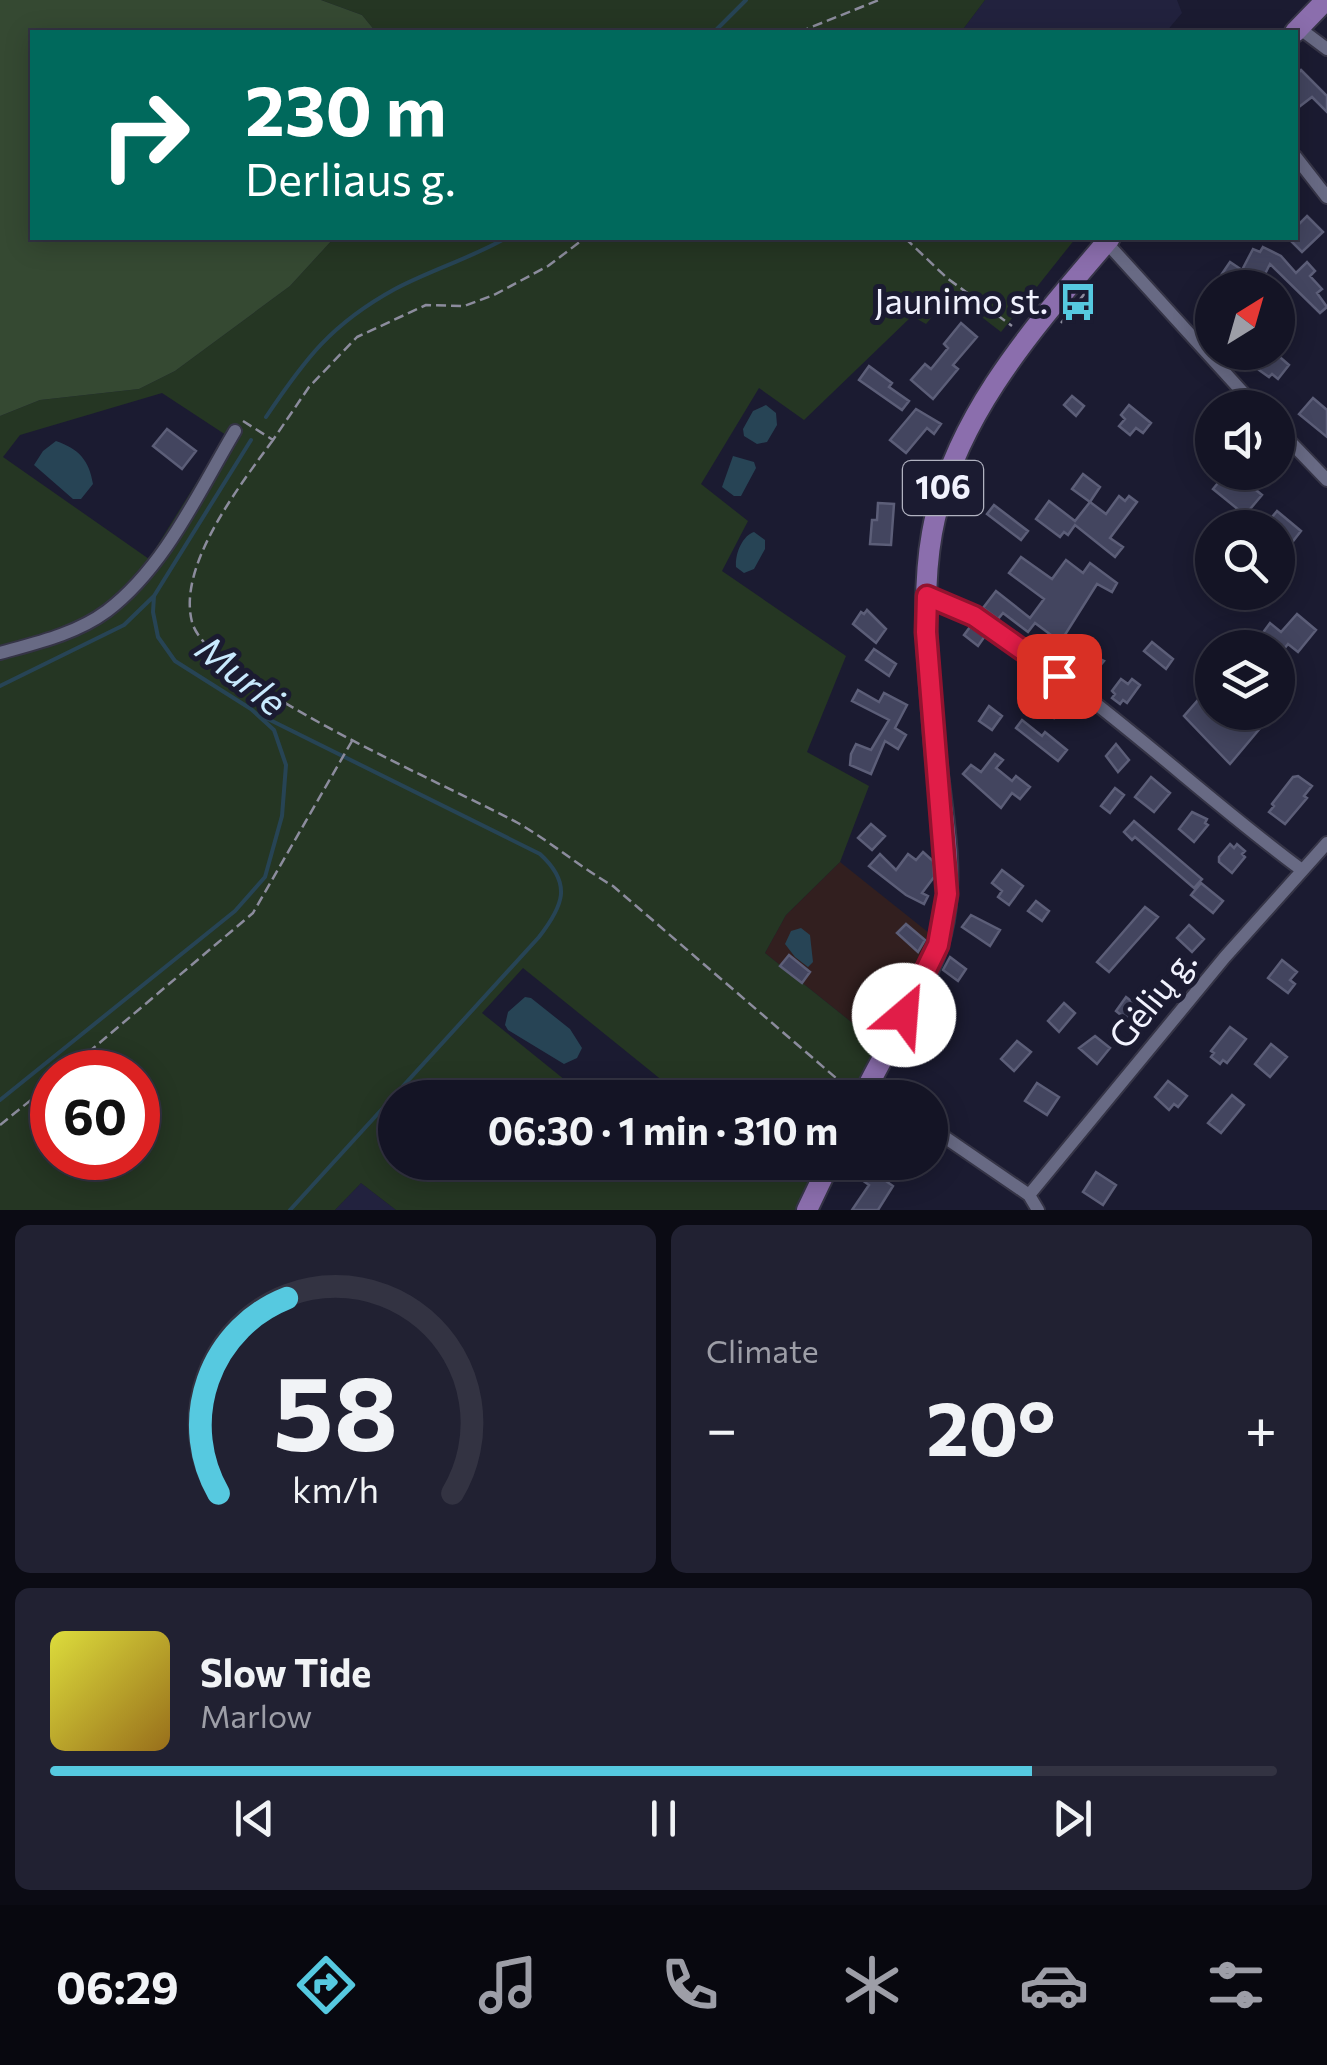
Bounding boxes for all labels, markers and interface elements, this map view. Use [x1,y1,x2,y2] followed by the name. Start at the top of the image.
[245,65,447,150] text: 230 m
[80,70,210,200] icon: right
[245,150,456,205] text: Derliaus g.
[1195,270,1295,370] north arrow
[1195,270,1295,730] map controls
[874,278,1048,321] place label: Jaunimo st.
[1057,281,1099,323] bus stop icon: Jaunimo st.
[1195,390,1295,490] button: sound
[903,461,983,515] road number: 106
[1195,510,1295,610] button: search
[188,624,297,725] water label: Murlė
[1195,630,1295,730] button: layers
[1017,634,1102,719] pin
[1032,649,1087,704] icon: arrive
[1098,939,1204,1056] street label: Gėlių g.
[852,963,956,1067] position arrow
[30,1050,160,1180] speed limit sign: 60
[488,1106,838,1153] text: 06:30 · 1 min · 310 m
[706,1330,819,1370] text: Climate
[273,1345,398,1472] text: 58
[926,1380,1056,1471] text: 20°
[706,1393,737,1460] text: −
[1245,1393,1277,1460] text: +
[292,1467,379,1510] text: km/h
[200,1648,371,1695] text: Slow Tide
[200,1695,312,1735] text: Marlow
[227,1791,282,1846] icon: previous
[636,1791,691,1846] icon: pause
[1045,1791,1100,1846] icon: next
[291,1950,361,2020] icon: directions
[473,1950,543,2020] icon: music
[655,1950,725,2020] icon: phone
[837,1950,907,2020] icon: climate
[1019,1950,1089,2020] icon: car
[1201,1950,1271,2020] icon: filters
[56,1958,179,2013] text: 06:29

